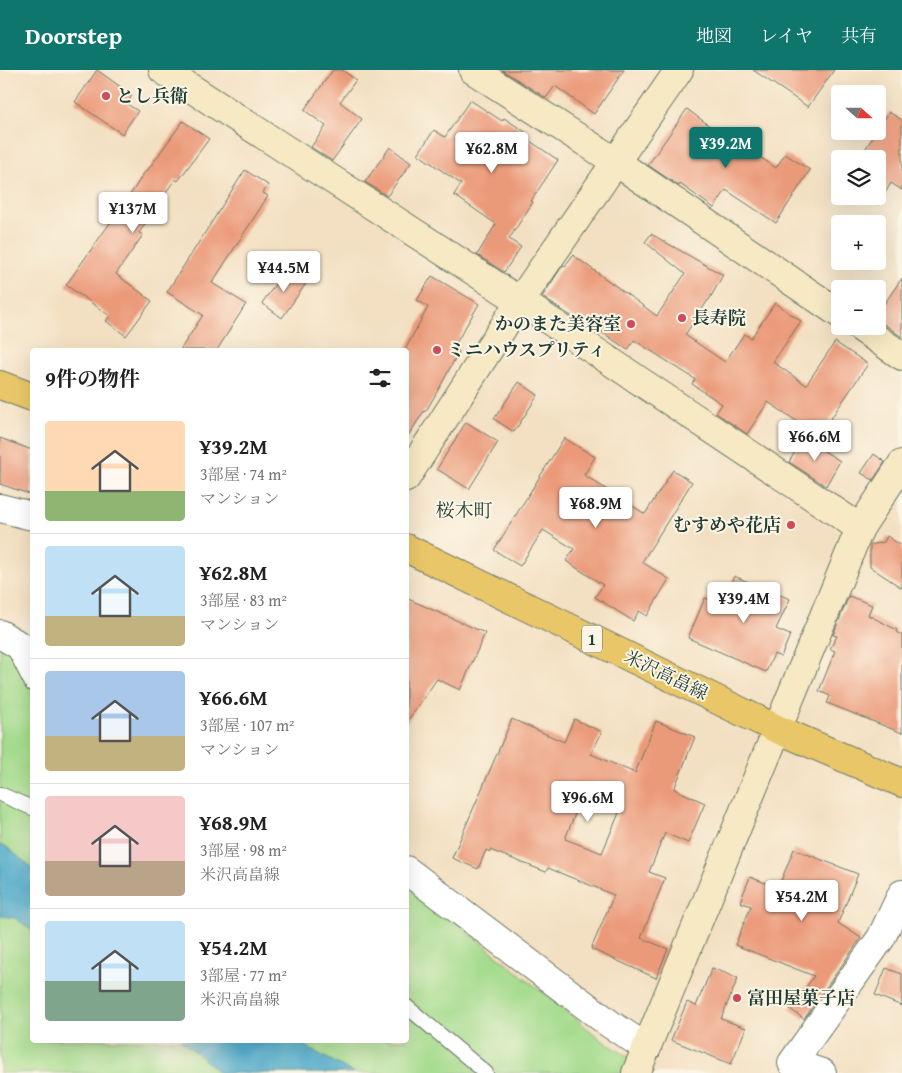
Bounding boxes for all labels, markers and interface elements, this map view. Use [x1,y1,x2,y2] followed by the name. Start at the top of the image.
[25,18,122,53] text: Doorstep
[696,22,732,49] text: 地図
[760,22,813,49] text: レイヤ
[841,22,877,49] text: 共有
[116,82,188,109] place label: とし兵衛
[831,85,886,140] north arrow
[831,85,886,335] map controls
[100,90,112,102] marker: とし兵衛
[685,126,767,169] pin: ¥39.2M
[700,131,752,155] text: ¥39.2M
[451,132,533,174] pin: ¥62.8M
[466,136,518,160] text: ¥62.8M
[831,150,886,205] button: layers
[98,191,168,234] pin: ¥137M
[110,196,156,220] text: ¥137M
[831,215,886,270] button: +
[243,250,325,293] pin: ¥44.5M
[258,255,310,279] text: ¥44.5M
[831,280,886,335] button: −
[692,304,746,331] place label: 長寿院
[495,310,621,337] place label: かのまた美容室
[676,312,688,324] marker: 長寿院
[625,318,637,330] marker: かのまた美容室
[447,336,606,363] place label: ミニハウスプリティ
[431,344,443,356] marker: ミニハウスプリティ
[45,363,140,394] text: 9件の物件
[366,364,394,392] icon: filters
[774,420,856,462] pin: ¥66.6M
[789,424,841,448] text: ¥66.6M
[200,431,268,462] text: ¥39.2M
[85,441,145,501] icon: home
[200,462,287,486] text: 3部屋 · 74 m²
[200,486,279,510] text: マンション
[555,486,637,529] pin: ¥68.9M
[570,491,622,515] text: ¥68.9M
[435,496,493,524] district label: 桜木町
[673,511,781,538] place label: むすめや花店
[785,519,797,531] marker: むすめや花店
[200,557,268,588] text: ¥62.8M
[85,566,145,626] icon: home
[703,582,785,624] pin: ¥39.4M
[718,586,770,610] text: ¥39.4M
[200,588,287,612] text: 3部屋 · 83 m²
[200,612,279,636] text: マンション
[582,626,602,652] road number: 1
[620,643,713,706] street label: 米沢高畠線
[200,682,268,713] text: ¥66.6M
[85,691,145,751] icon: home
[200,713,295,737] text: 3部屋 · 107 m²
[200,737,279,761] text: マンション
[547,780,629,823] pin: ¥96.6M
[562,785,614,809] text: ¥96.6M
[200,807,268,838] text: ¥68.9M
[85,816,145,876] icon: home
[200,838,287,862] text: 3部屋 · 98 m²
[200,862,280,886] text: 米沢高畠線
[761,880,843,922] pin: ¥54.2M
[776,884,828,908] text: ¥54.2M
[200,932,268,963] text: ¥54.2M
[85,941,145,1001] icon: home
[200,963,287,987] text: 3部屋 · 77 m²
[747,984,855,1011] place label: 富田屋菓子店
[200,987,280,1011] text: 米沢高畠線
[731,992,743,1004] marker: 富田屋菓子店

